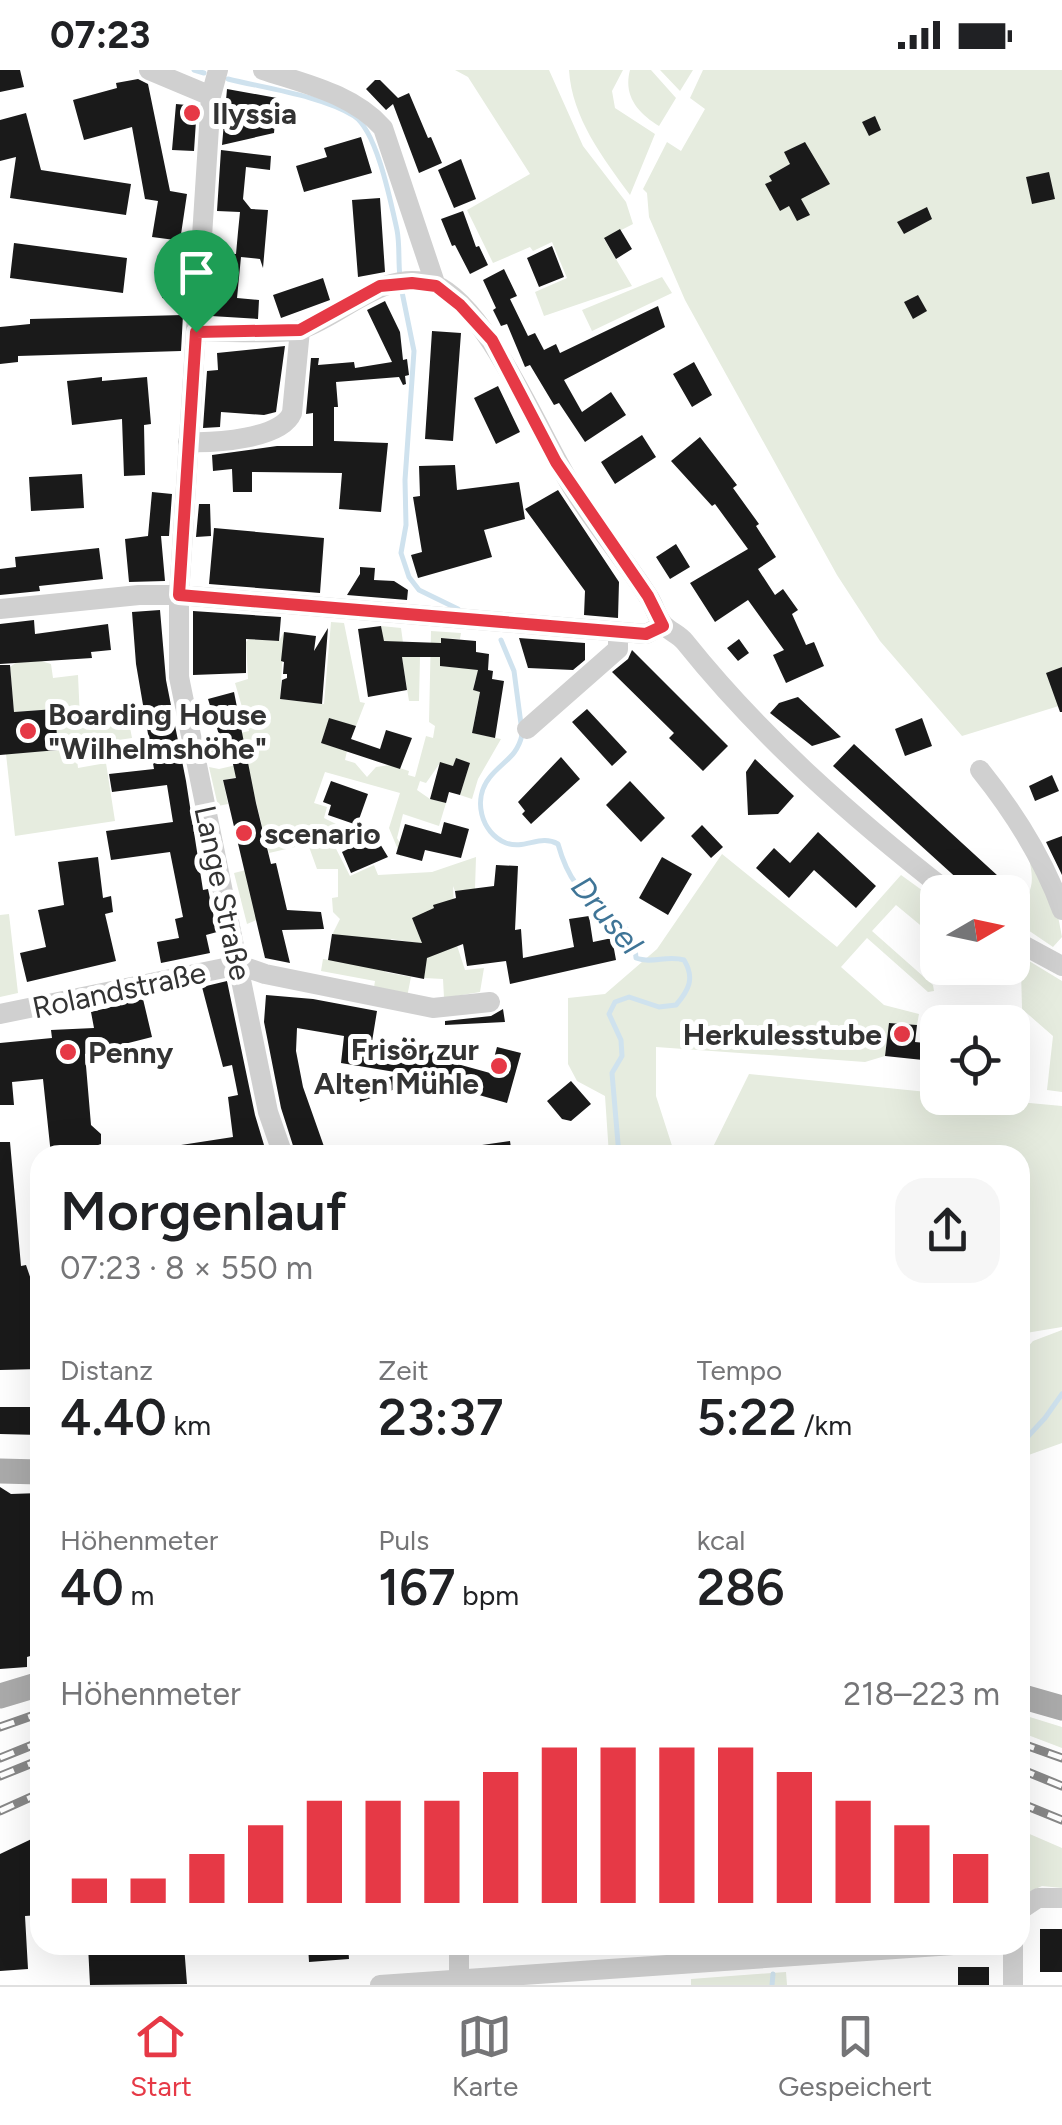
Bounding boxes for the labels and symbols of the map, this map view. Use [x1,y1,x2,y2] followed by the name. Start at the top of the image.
[212,95,297,132] place label: Ilyssia
[181,102,203,124] marker: Ilyssia
[154,230,239,333] pin
[48,696,267,767] place label: Boarding House "Wilhelmshöhe"
[17,720,39,742] marker: Boarding House "Wilhelmshöhe"
[186,802,260,984] street label: Lange Straße
[264,815,381,852] place label: scenario
[233,822,255,844] marker: scenario
[563,868,651,963] water label: Drusel
[920,875,1030,985] north arrow
[29,954,209,1026] street label: Rolandstraße
[683,1016,882,1053] place label: Herkulesstube
[891,1023,913,1045] marker: Herkulesstube
[314,1031,479,1102] place label: Frisör zur Alten Mühle
[88,1034,174,1071] place label: Penny
[57,1041,79,1063] marker: Penny
[488,1055,510,1077] marker: Frisör zur Alten Mühle

